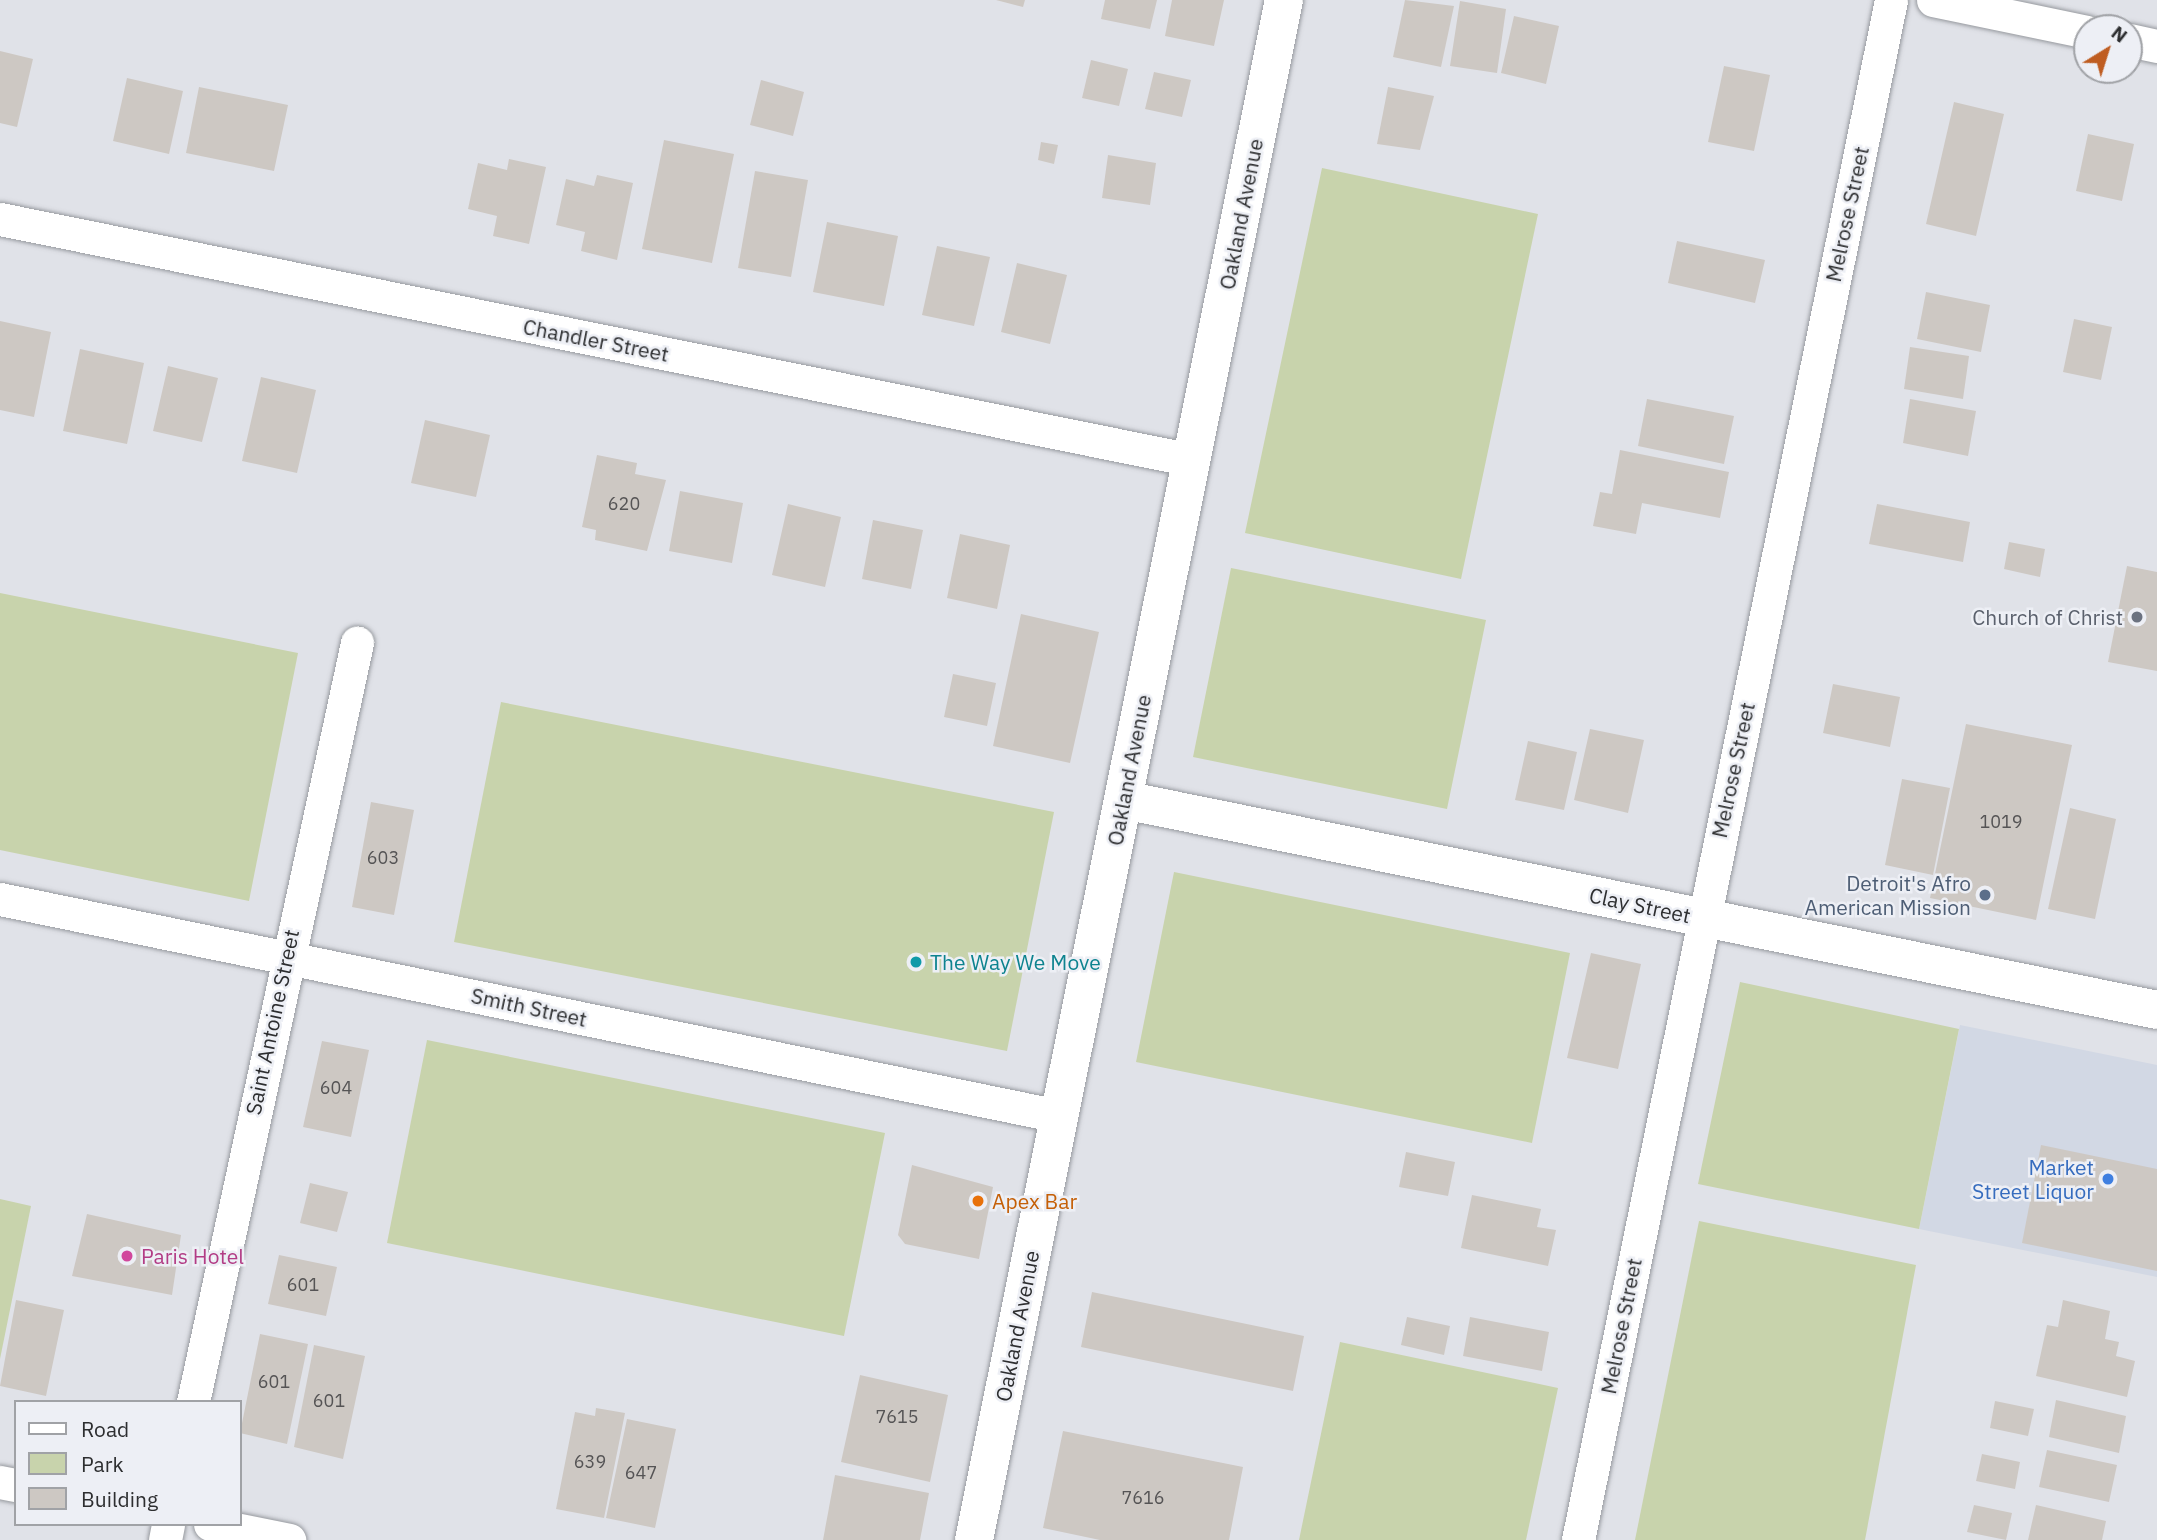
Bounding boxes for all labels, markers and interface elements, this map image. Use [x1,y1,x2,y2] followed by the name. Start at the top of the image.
[2073,14,2143,84] north arrow
[2107,20,2133,48] text: N
[1214,136,1268,292] street label: Oakland Avenue
[1820,144,1874,284] street label: Melrose Street
[521,314,671,366] street label: Chandler Street
[608,493,640,515] house number: 620
[1972,604,2123,630] place label: Church of Christ
[2129,609,2145,625] marker: Church of Christ
[1102,692,1156,848] street label: Oakland Avenue
[1706,700,1760,840] street label: Melrose Street
[1979,811,2023,833] house number: 1019
[367,847,399,869] house number: 603
[1804,870,1971,920] place label: Detroit's Afro American Mission
[1587,882,1693,928] street label: Clay Street
[1977,887,1993,903] marker: Detroit's Afro American Mission
[240,927,304,1117] street label: Saint Antoine Street
[930,949,1101,975] place label: The Way We Move
[908,954,924,970] marker: The Way We Move
[469,982,589,1032] street label: Smith Street
[320,1077,352,1099] house number: 604
[1972,1154,2094,1204] place label: Market Street Liquor
[2100,1171,2116,1187] marker: Market Street Liquor
[992,1188,1077,1214] place label: Apex Bar
[970,1193,986,1209] marker: Apex Bar
[141,1243,244,1269] place label: Paris Hotel
[119,1248,135,1264] marker: Paris Hotel
[990,1248,1044,1404] street label: Oakland Avenue
[1595,1256,1647,1396] street label: Melrose Street
[287,1274,319,1296] house number: 601
[258,1371,290,1393] house number: 601
[313,1390,345,1412] house number: 601
[14,1400,242,1526] legend
[875,1406,919,1428] house number: 7615
[81,1415,129,1443] text: Road
[81,1450,124,1478] text: Park
[574,1451,606,1473] house number: 639
[625,1462,657,1484] house number: 647
[81,1485,158,1513] text: Building
[1121,1487,1165,1509] house number: 7616

